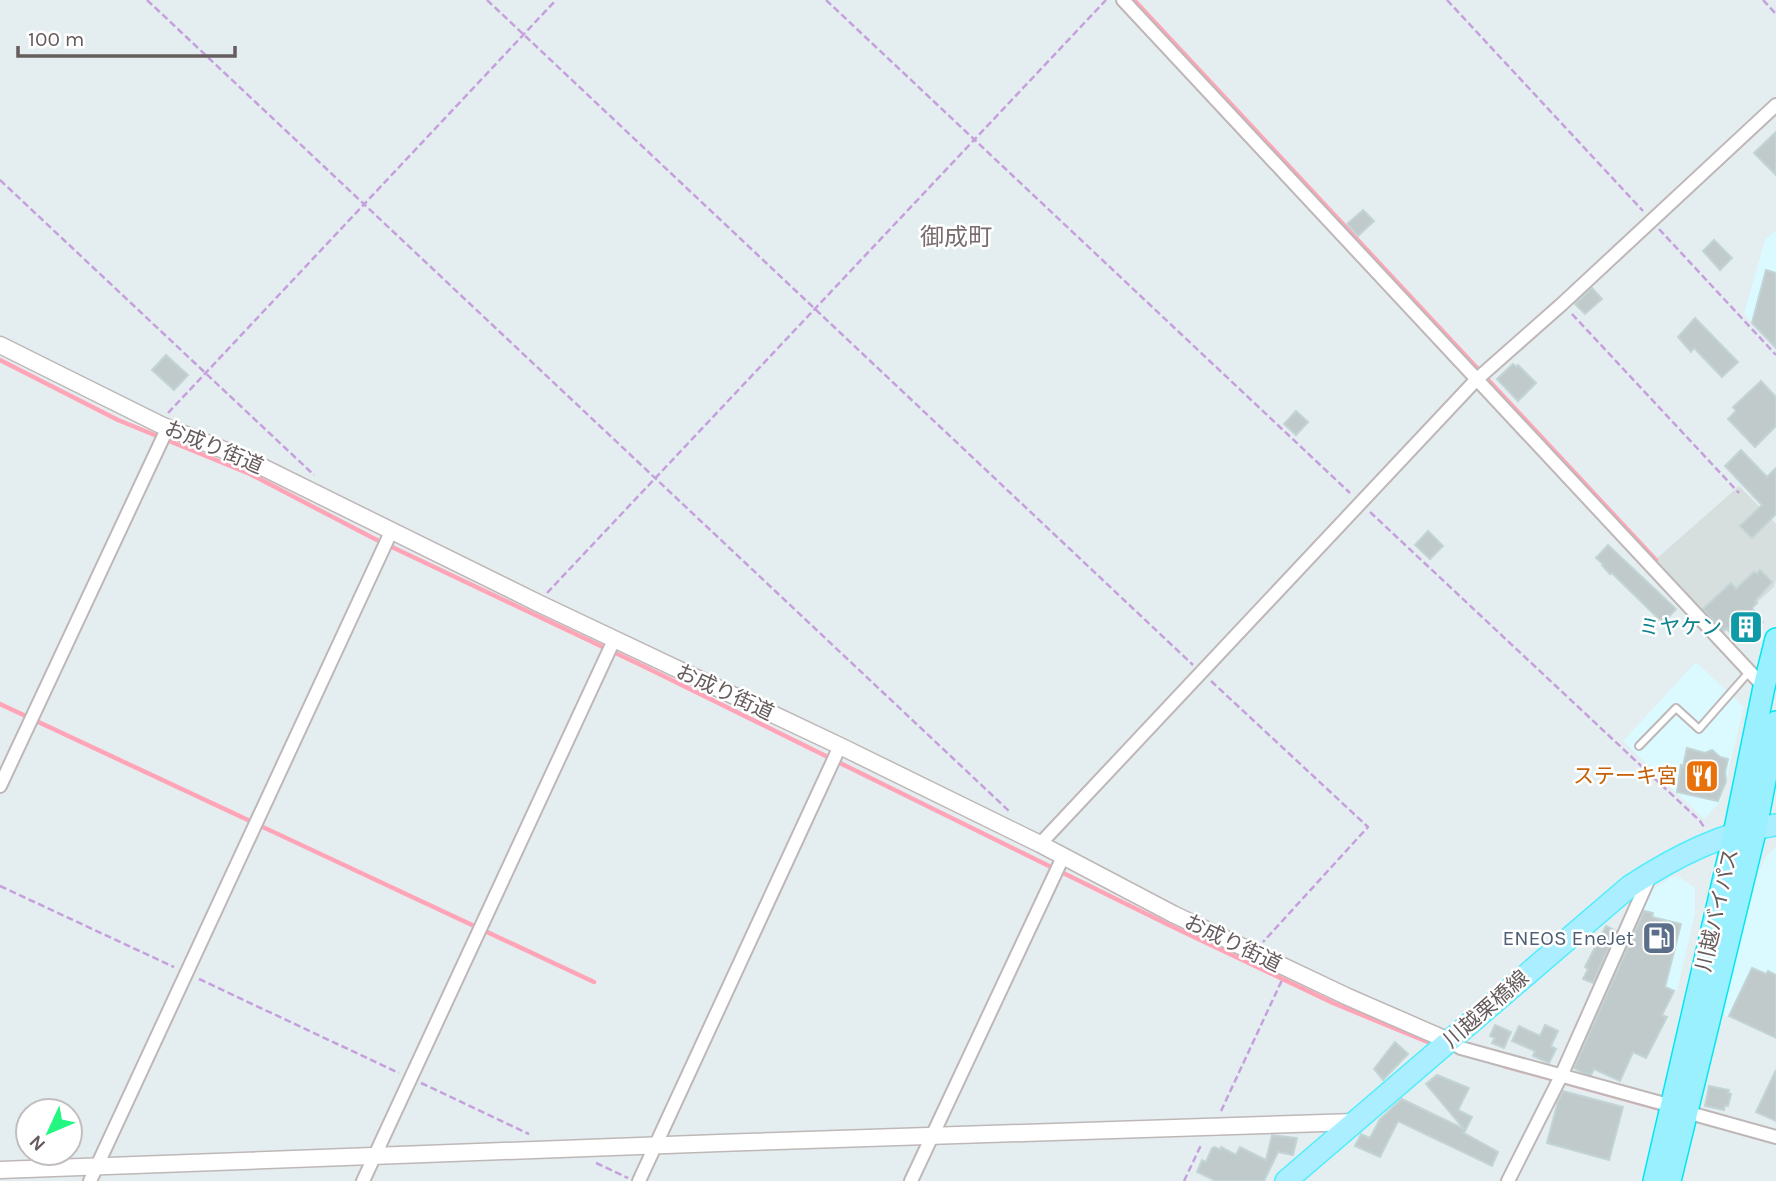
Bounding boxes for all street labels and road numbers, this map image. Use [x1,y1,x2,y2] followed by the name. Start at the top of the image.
[161,415,267,479] street label: お成り街道
[672,659,778,725] street label: お成り街道
[1691,846,1743,974] street label: 川越バイパス
[1181,909,1285,977] street label: お成り街道
[1439,966,1533,1052] street label: 川越栗橋線

